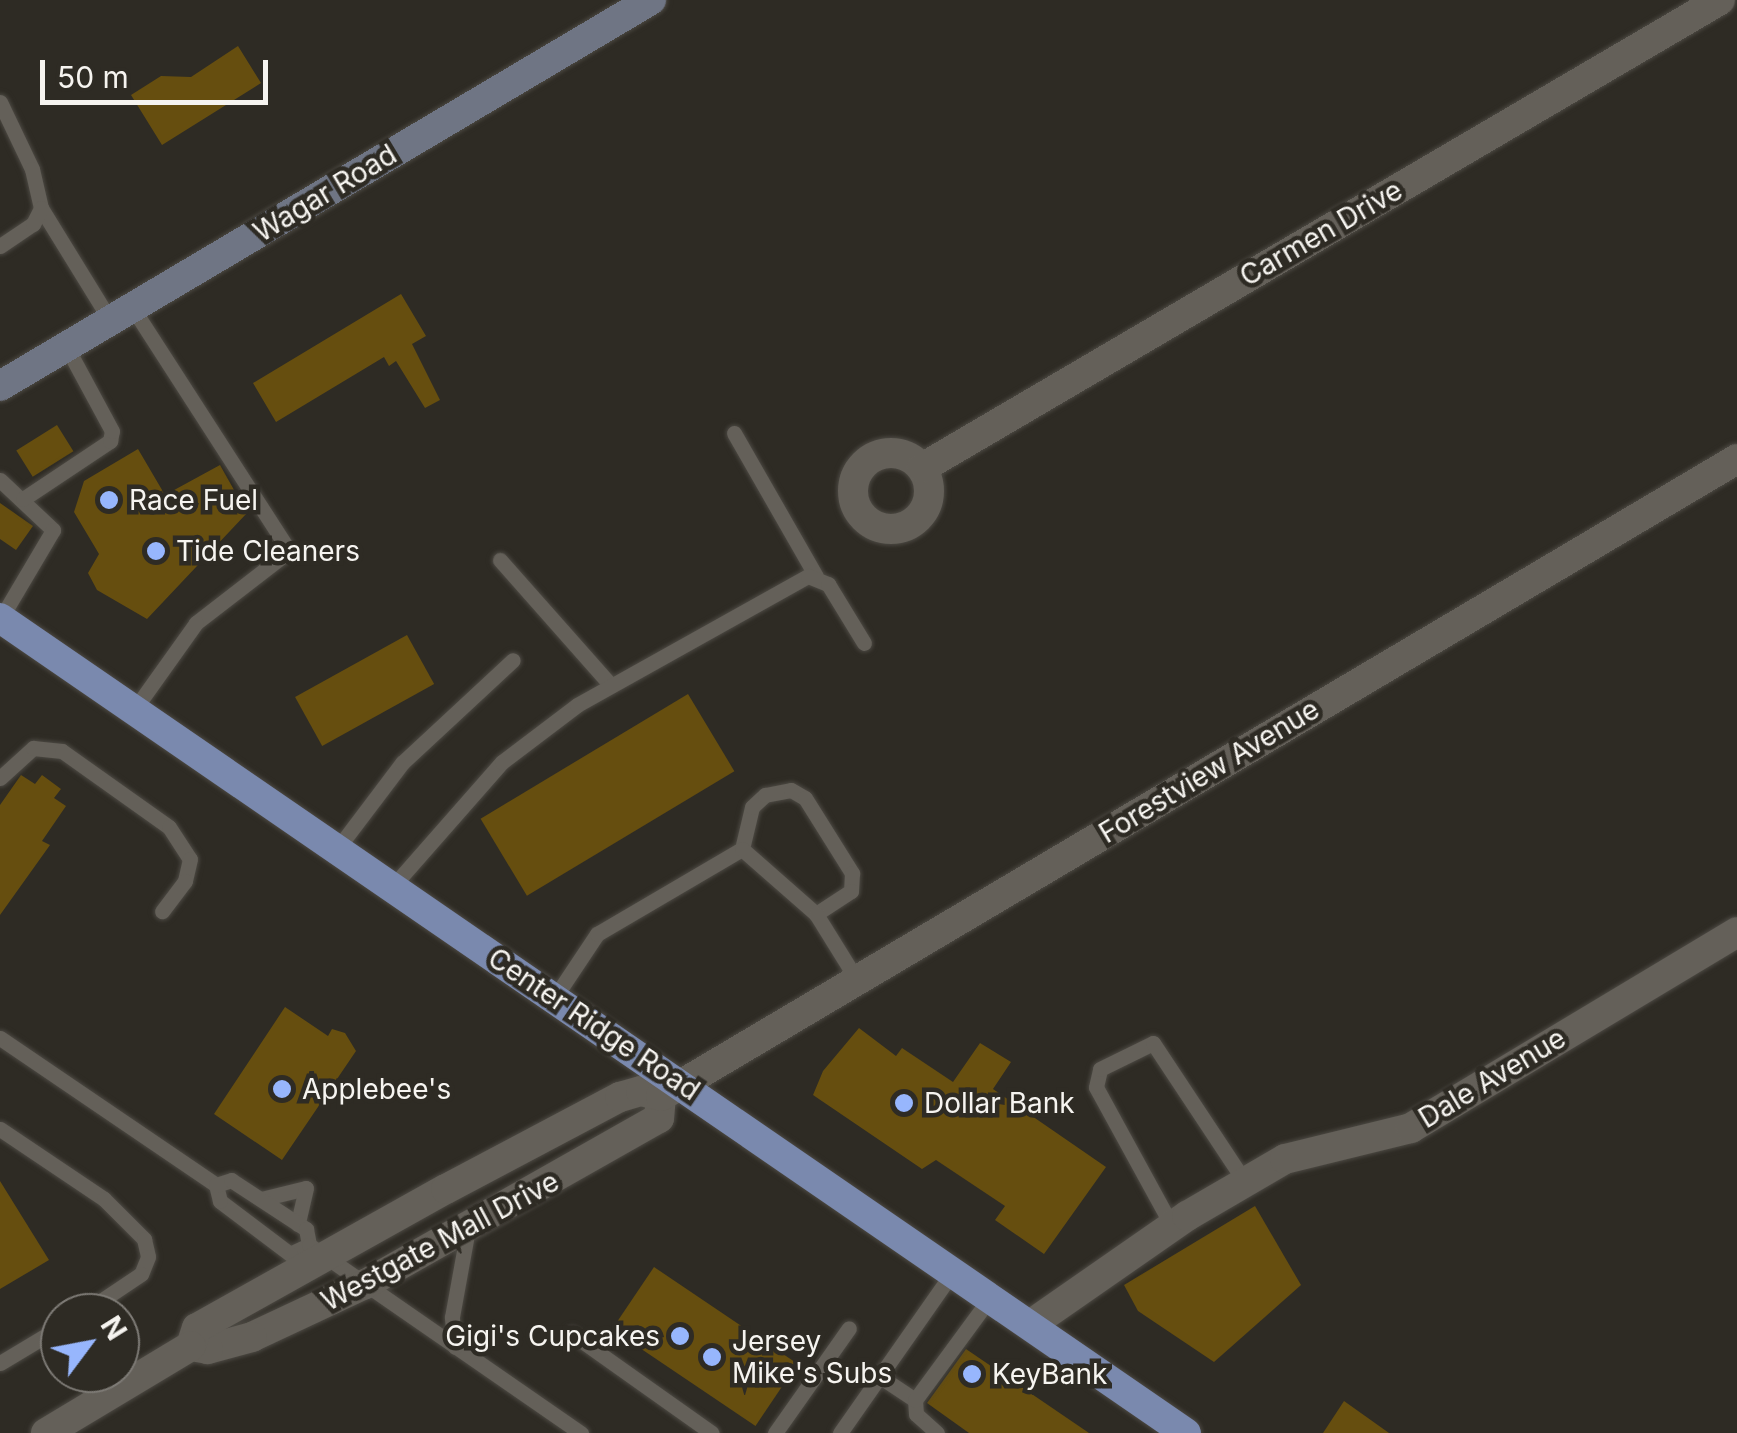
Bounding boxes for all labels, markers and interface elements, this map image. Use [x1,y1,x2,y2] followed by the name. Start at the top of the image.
[45,40,272,102] scale bar
[57,59,129,95] text: 50 m
[247,137,403,249] street label: Wagar Road
[1234,173,1408,293] street label: Carmen Drive
[129,483,258,517] place label: Race Fuel
[98,489,120,511] marker: Race Fuel
[176,534,360,568] place label: Tide Cleaners
[145,540,167,562] marker: Tide Cleaners
[1093,692,1325,850] street label: Forestview Avenue
[482,941,706,1107] street label: Center Ridge Road
[1413,1021,1571,1135] street label: Dale Avenue
[302,1072,451,1106] place label: Applebee's
[271,1078,293,1100] marker: Applebee's
[924,1086,1075,1120] place label: Dollar Bank
[893,1092,915,1114] marker: Dollar Bank
[316,1164,564,1318] street label: Westgate Mall Drive
[40,1293,140,1393] north arrow
[94,1310,134,1346] text: N
[445,1319,660,1353] place label: Gigi's Cupcakes
[732,1324,892,1390] place label: Jersey Mike's Subs
[669,1325,691,1347] marker: Gigi's Cupcakes
[701,1346,723,1368] marker: Jersey Mike's Subs
[992,1357,1107,1391] place label: KeyBank
[961,1363,983,1385] marker: KeyBank

